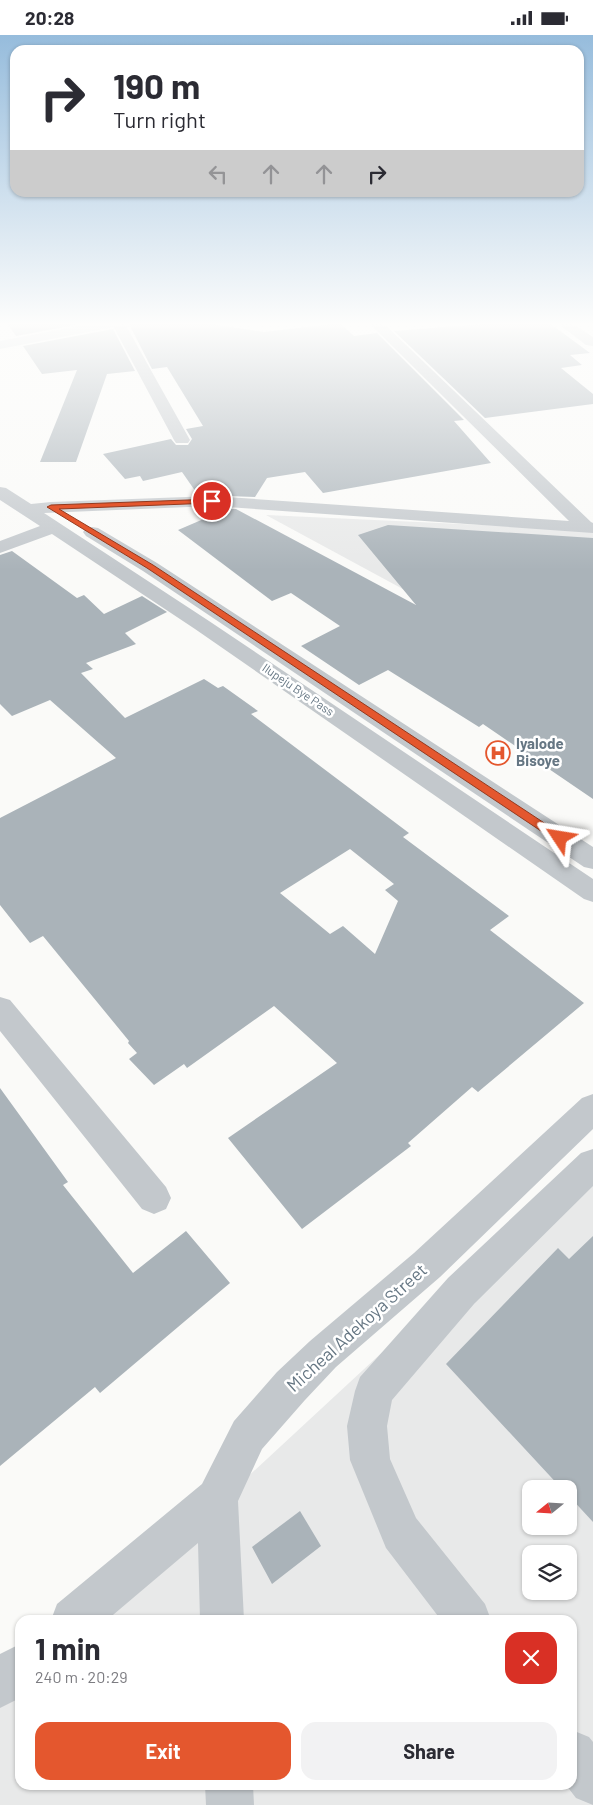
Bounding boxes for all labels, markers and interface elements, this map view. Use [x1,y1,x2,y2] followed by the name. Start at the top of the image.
[25,6,74,29] text: 20:28
[113,64,200,106] text: 190 m
[30,65,95,130] icon: right
[113,106,206,132] text: Turn right
[204,160,232,188] icon: left
[257,160,285,188] icon: ahead
[310,160,338,188] icon: ahead
[363,160,391,188] icon: right
[191,480,233,522] pin
[198,487,226,515] icon: arrive
[260,660,337,718] street label: Ilupeju Bye Pass
[516,734,564,769] place label: Iyalode Bisoye
[485,740,511,766] hospital icon: Iyalode Bisoye
[533,811,585,863] position arrow
[282,1258,431,1396] street label: Micheal Adekoya Street
[522,1480,578,1535] north arrow
[522,1480,577,1600] map controls
[522,1545,577,1600] button: layers
[35,1630,101,1666] text: 1 min
[505,1632,557,1684] button: close
[35,1667,128,1686] text: 240 m · 20:29
[35,1722,291,1780] button: Exit
[301,1722,557,1780] button: Share

